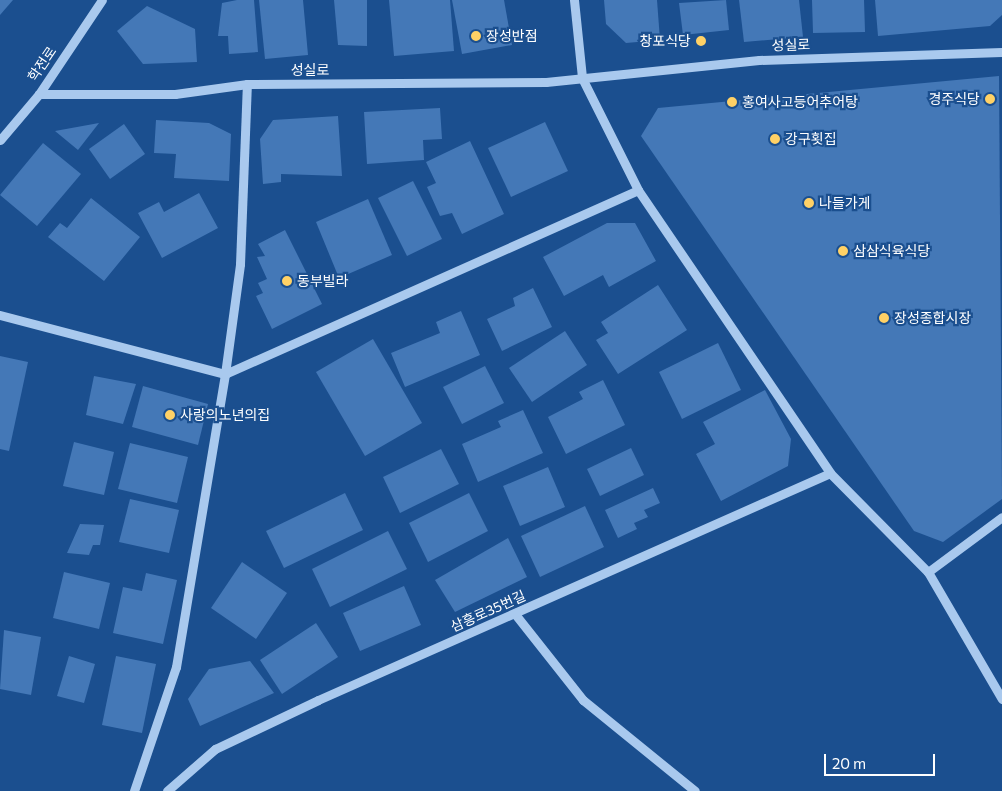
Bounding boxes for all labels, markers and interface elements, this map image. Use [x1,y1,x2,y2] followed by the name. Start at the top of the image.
[486,28,538,44] place label: 장성반점
[470,30,482,42] marker: 장성반점
[639,33,691,49] place label: 창포식당
[695,35,707,47] marker: 창포식당
[771,36,811,54] street label: 성실로
[24,43,60,85] street label: 학전로
[291,62,329,78] street label: 성실로
[928,91,980,107] place label: 경주식당
[984,93,996,105] marker: 경주식당
[742,94,858,110] place label: 홍여사고등어추어탕
[726,96,738,108] marker: 홍여사고등어추어탕
[785,131,837,147] place label: 강구횟집
[769,133,781,145] marker: 강구횟집
[819,195,871,211] place label: 나들가게
[803,197,815,209] marker: 나들가게
[853,243,930,259] place label: 삼삼식육식당
[837,245,849,257] marker: 삼삼식육식당
[297,273,349,289] place label: 동부빌라
[281,275,293,287] marker: 동부빌라
[894,310,971,326] place label: 장성종합시장
[878,312,890,324] marker: 장성종합시장
[180,407,270,423] place label: 사랑의노년의집
[164,409,176,421] marker: 사랑의노년의집
[448,587,528,635] street label: 삼흥로35번길
[827,744,938,776] scale bar
[832,754,866,772] text: 20 m

